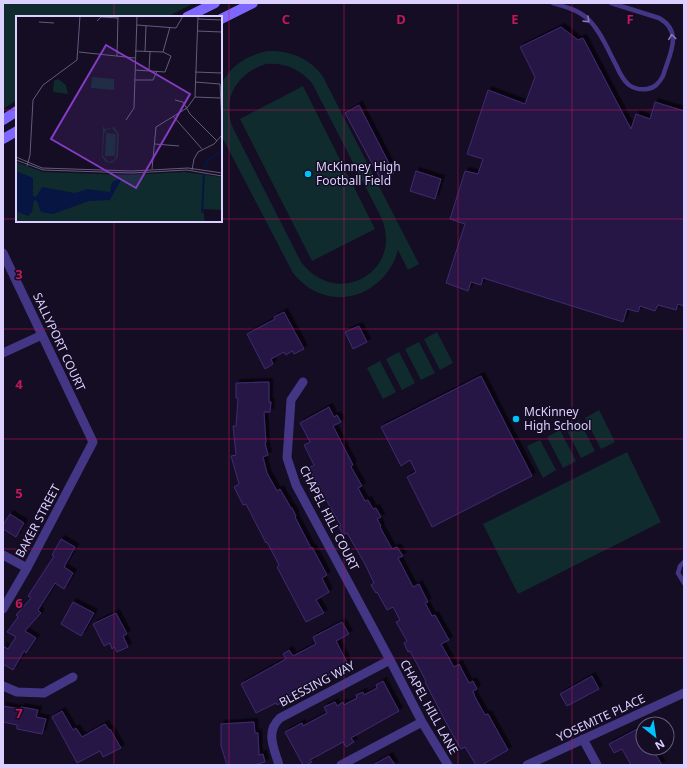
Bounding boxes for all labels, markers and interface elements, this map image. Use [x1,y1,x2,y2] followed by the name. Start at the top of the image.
[282,10,290,28] text: C
[396,10,406,28] text: D
[511,10,519,28] text: E
[626,10,634,28] text: F
[582,15,590,22] one-way arrow
[16,16,222,222] inset map
[668,33,677,40] one-way arrow
[316,158,401,189] place label: McKinney High Football Field
[303,169,313,179] marker: McKinney High Football Field
[15,265,23,283] text: 3
[29,290,90,394] street label: SALLYPORT COURT
[15,375,23,393] text: 4
[524,403,591,434] place label: McKinney High School
[511,414,521,424] marker: McKinney High School
[296,462,363,573] street label: CHAPEL HILL COURT
[11,481,64,560] street label: BAKER STREET
[15,484,23,502] text: 5
[15,594,23,612] text: 6
[276,656,358,711] street label: BLESSING WAY
[396,656,463,757] street label: CHAPEL HILL LANE
[554,690,648,746] street label: YOSEMITE PLACE
[15,704,23,722] text: 7
[635,716,675,756] north arrow
[653,736,668,754] text: N

